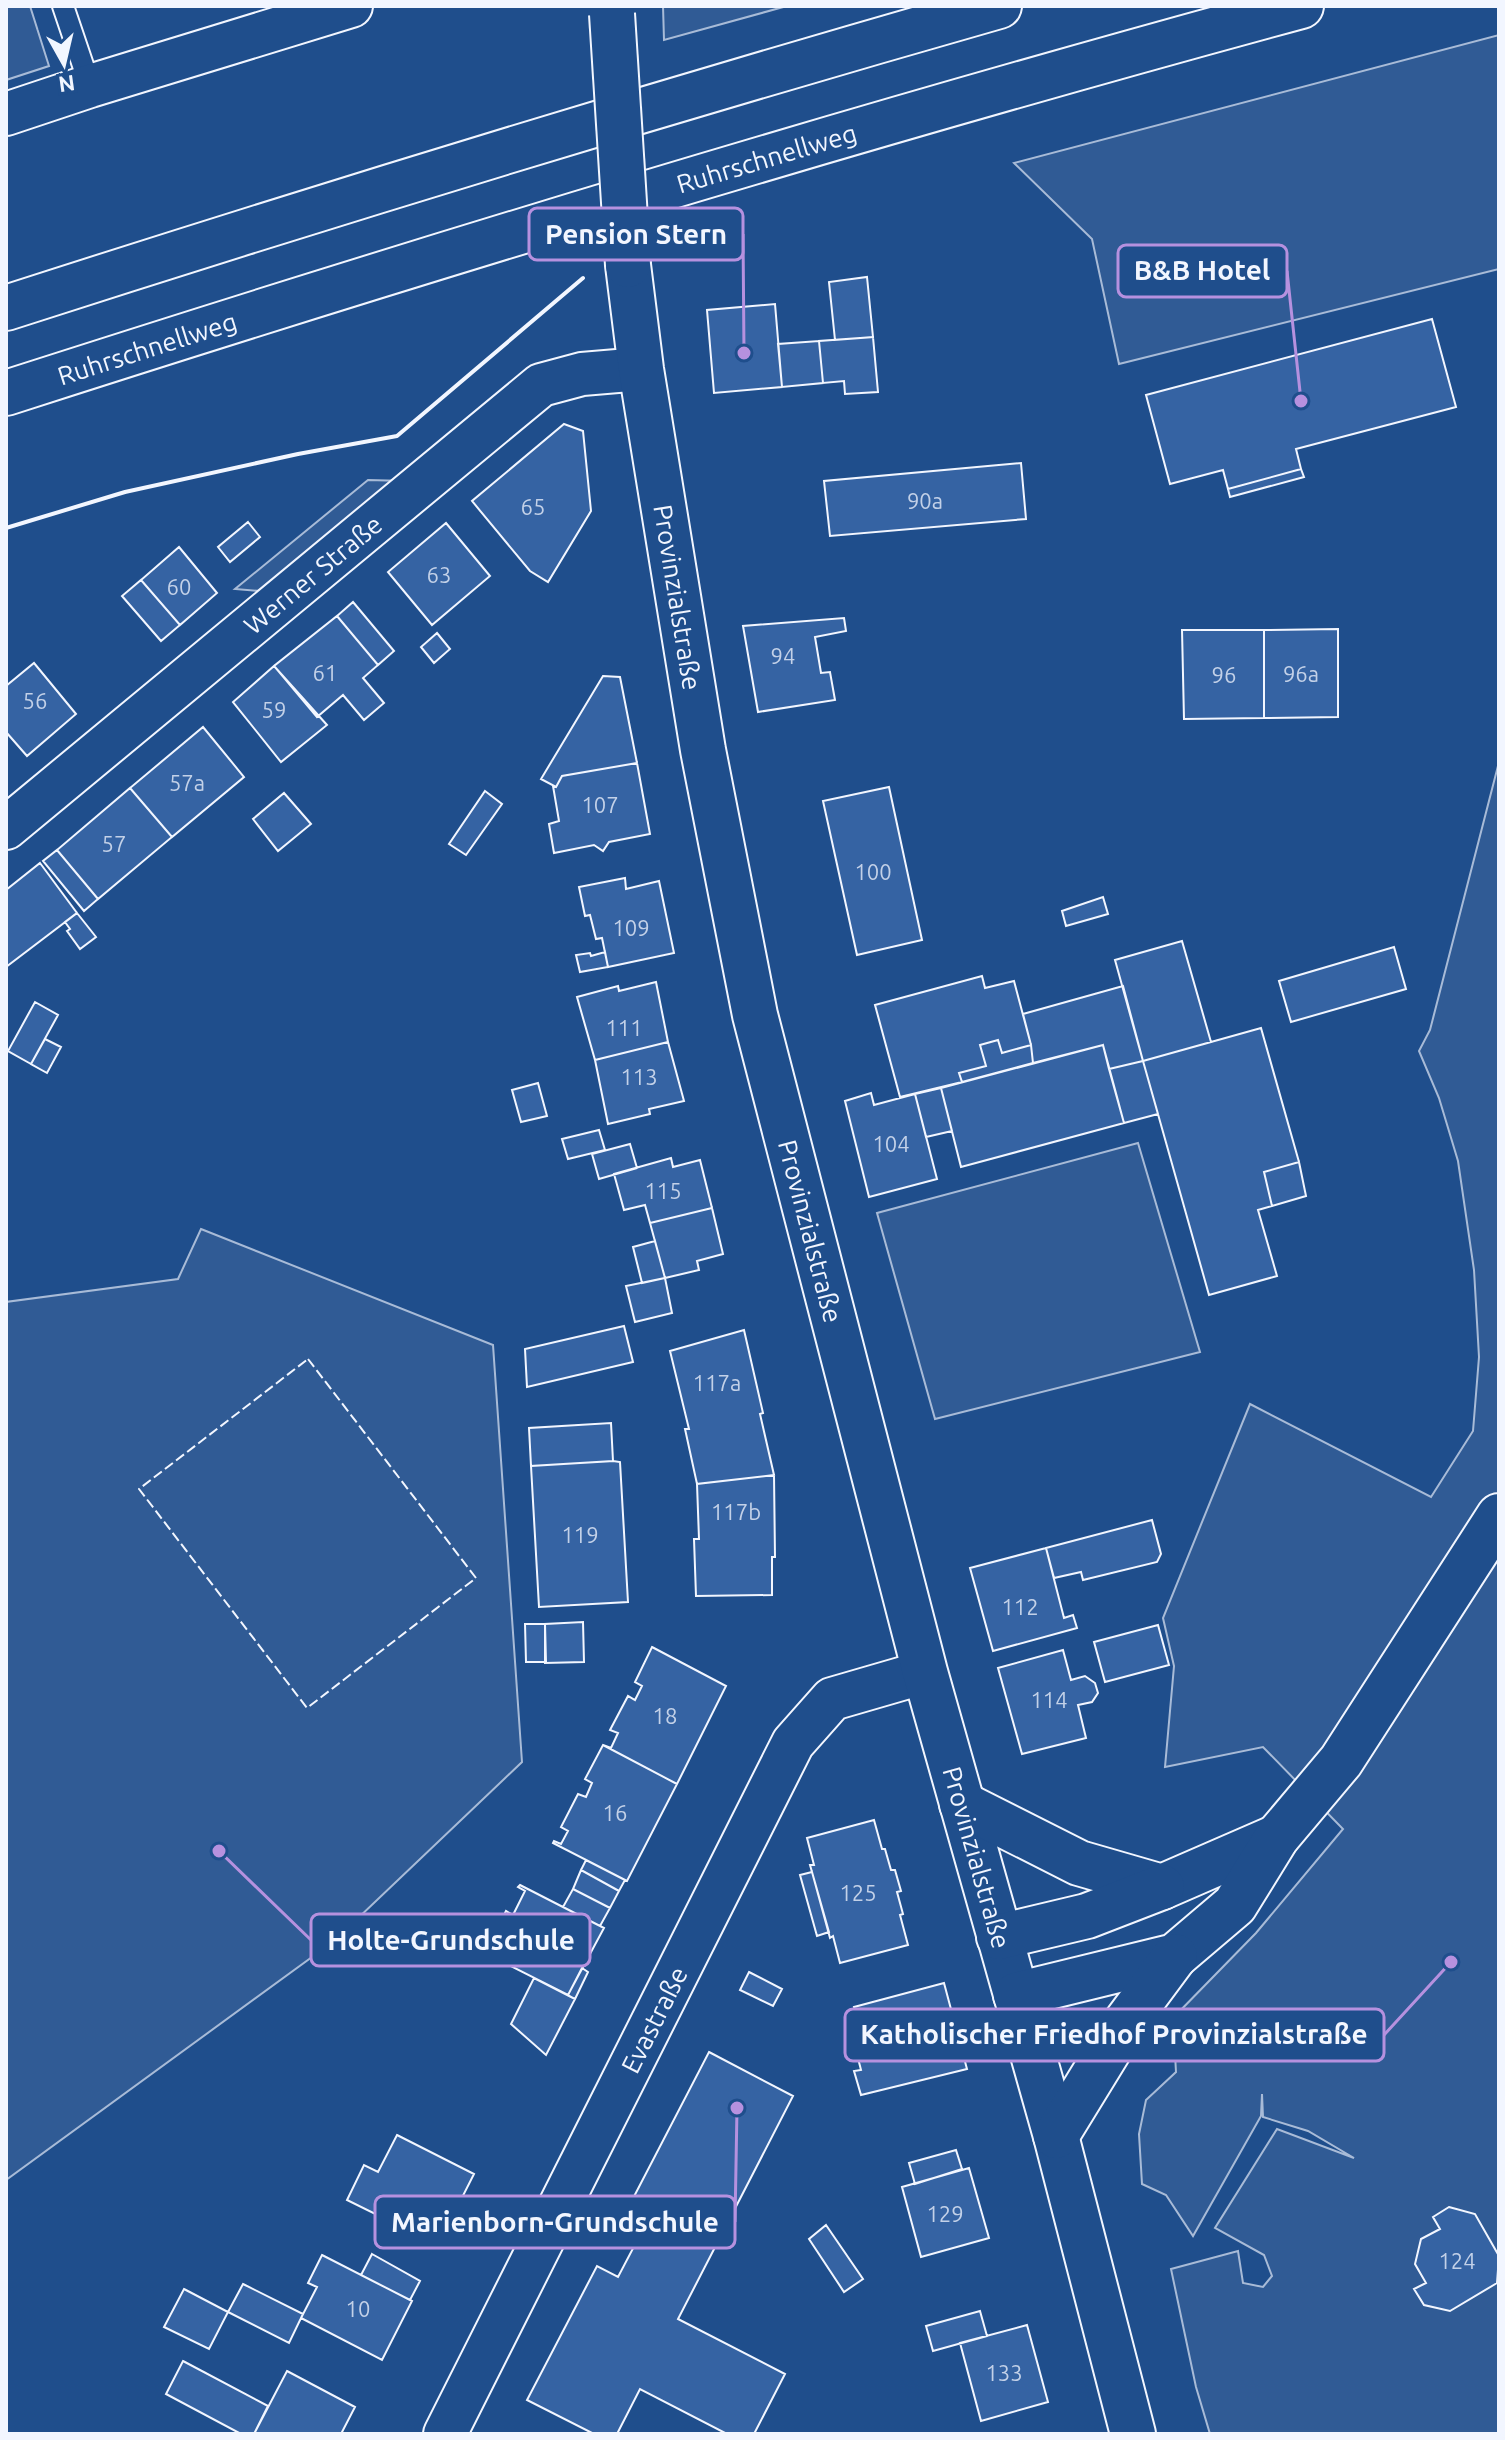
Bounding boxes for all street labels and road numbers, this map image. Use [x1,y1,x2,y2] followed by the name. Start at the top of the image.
[673,118,860,198] street label: Ruhrschnellweg
[54,306,240,390] street label: Ruhrschnellweg
[649,502,708,692] street label: Provinzialstraße
[238,509,387,640] street label: Werner Straße
[773,1137,848,1326] street label: Provinzialstraße
[938,1763,1017,1952] street label: Provinzialstraße
[615,1962,693,2078] street label: Evastraße

